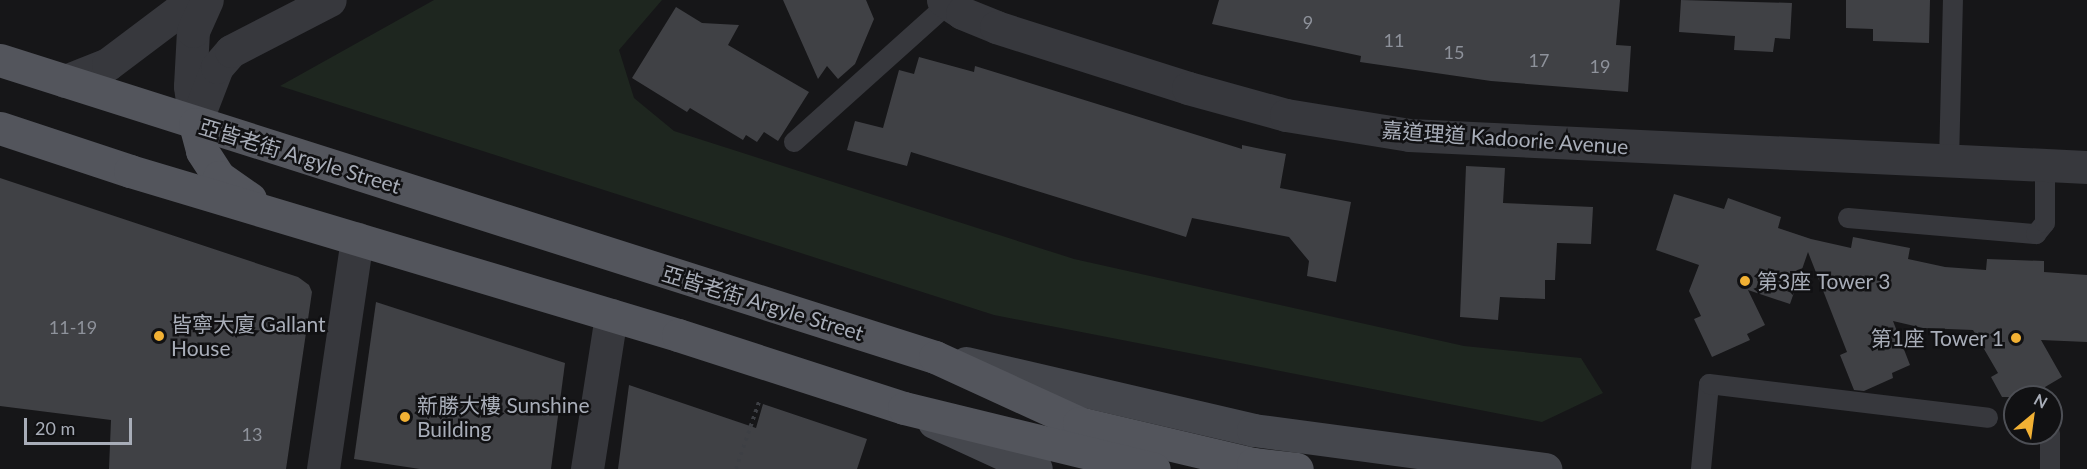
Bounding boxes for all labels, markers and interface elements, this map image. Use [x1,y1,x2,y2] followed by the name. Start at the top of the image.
[1303,11,1313,33] house number: 9
[1384,29,1404,51] house number: 11
[1444,41,1464,63] house number: 15
[1529,49,1549,71] house number: 17
[1590,55,1610,77] house number: 19
[196,113,404,199] street label: 亞皆老街 Argyle Street
[1380,117,1630,159] street label: 嘉道理道 Kadoorie Avenue
[659,260,867,346] street label: 亞皆老街 Argyle Street
[1757,268,1891,294] place label: 第3座 Tower 3
[1738,274,1752,288] marker: 第3座 Tower 3
[171,311,326,361] place label: 皆寧大廈 Gallant House
[49,316,97,338] house number: 11-19
[1870,325,2004,351] place label: 第1座 Tower 1
[152,329,166,343] marker: 皆寧大廈 Gallant House
[2009,331,2023,345] marker: 第1座 Tower 1
[2003,385,2063,445] north arrow
[2031,389,2051,412] text: N
[417,392,590,442] place label: 新勝大樓 Sunshine Building
[27,406,135,444] scale bar
[398,410,412,424] marker: 新勝大樓 Sunshine Building
[35,417,75,439] text: 20 m
[242,423,262,445] house number: 13

